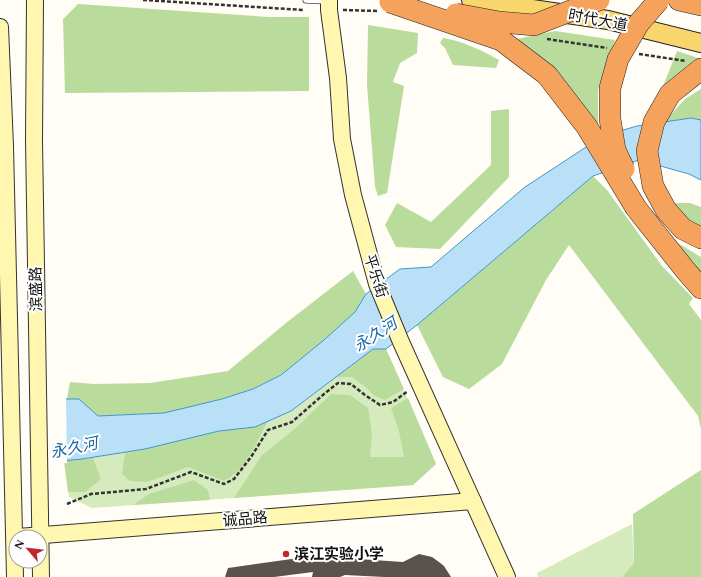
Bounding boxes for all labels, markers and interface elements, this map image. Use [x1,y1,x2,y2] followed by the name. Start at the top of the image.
[566,3,630,38] street label: 时代大道
[358,251,393,301] street label: 平乐街
[25,266,48,312] street label: 滨盛路
[349,310,405,358] water label: 永久河
[48,431,103,465] water label: 永久河
[222,506,268,533] street label: 诚品路
[8,529,48,569] north arrow
[10,537,29,552] text: N
[294,543,384,566] place label: 滨江实验小学
[281,549,291,559] marker: 滨江实验小学

